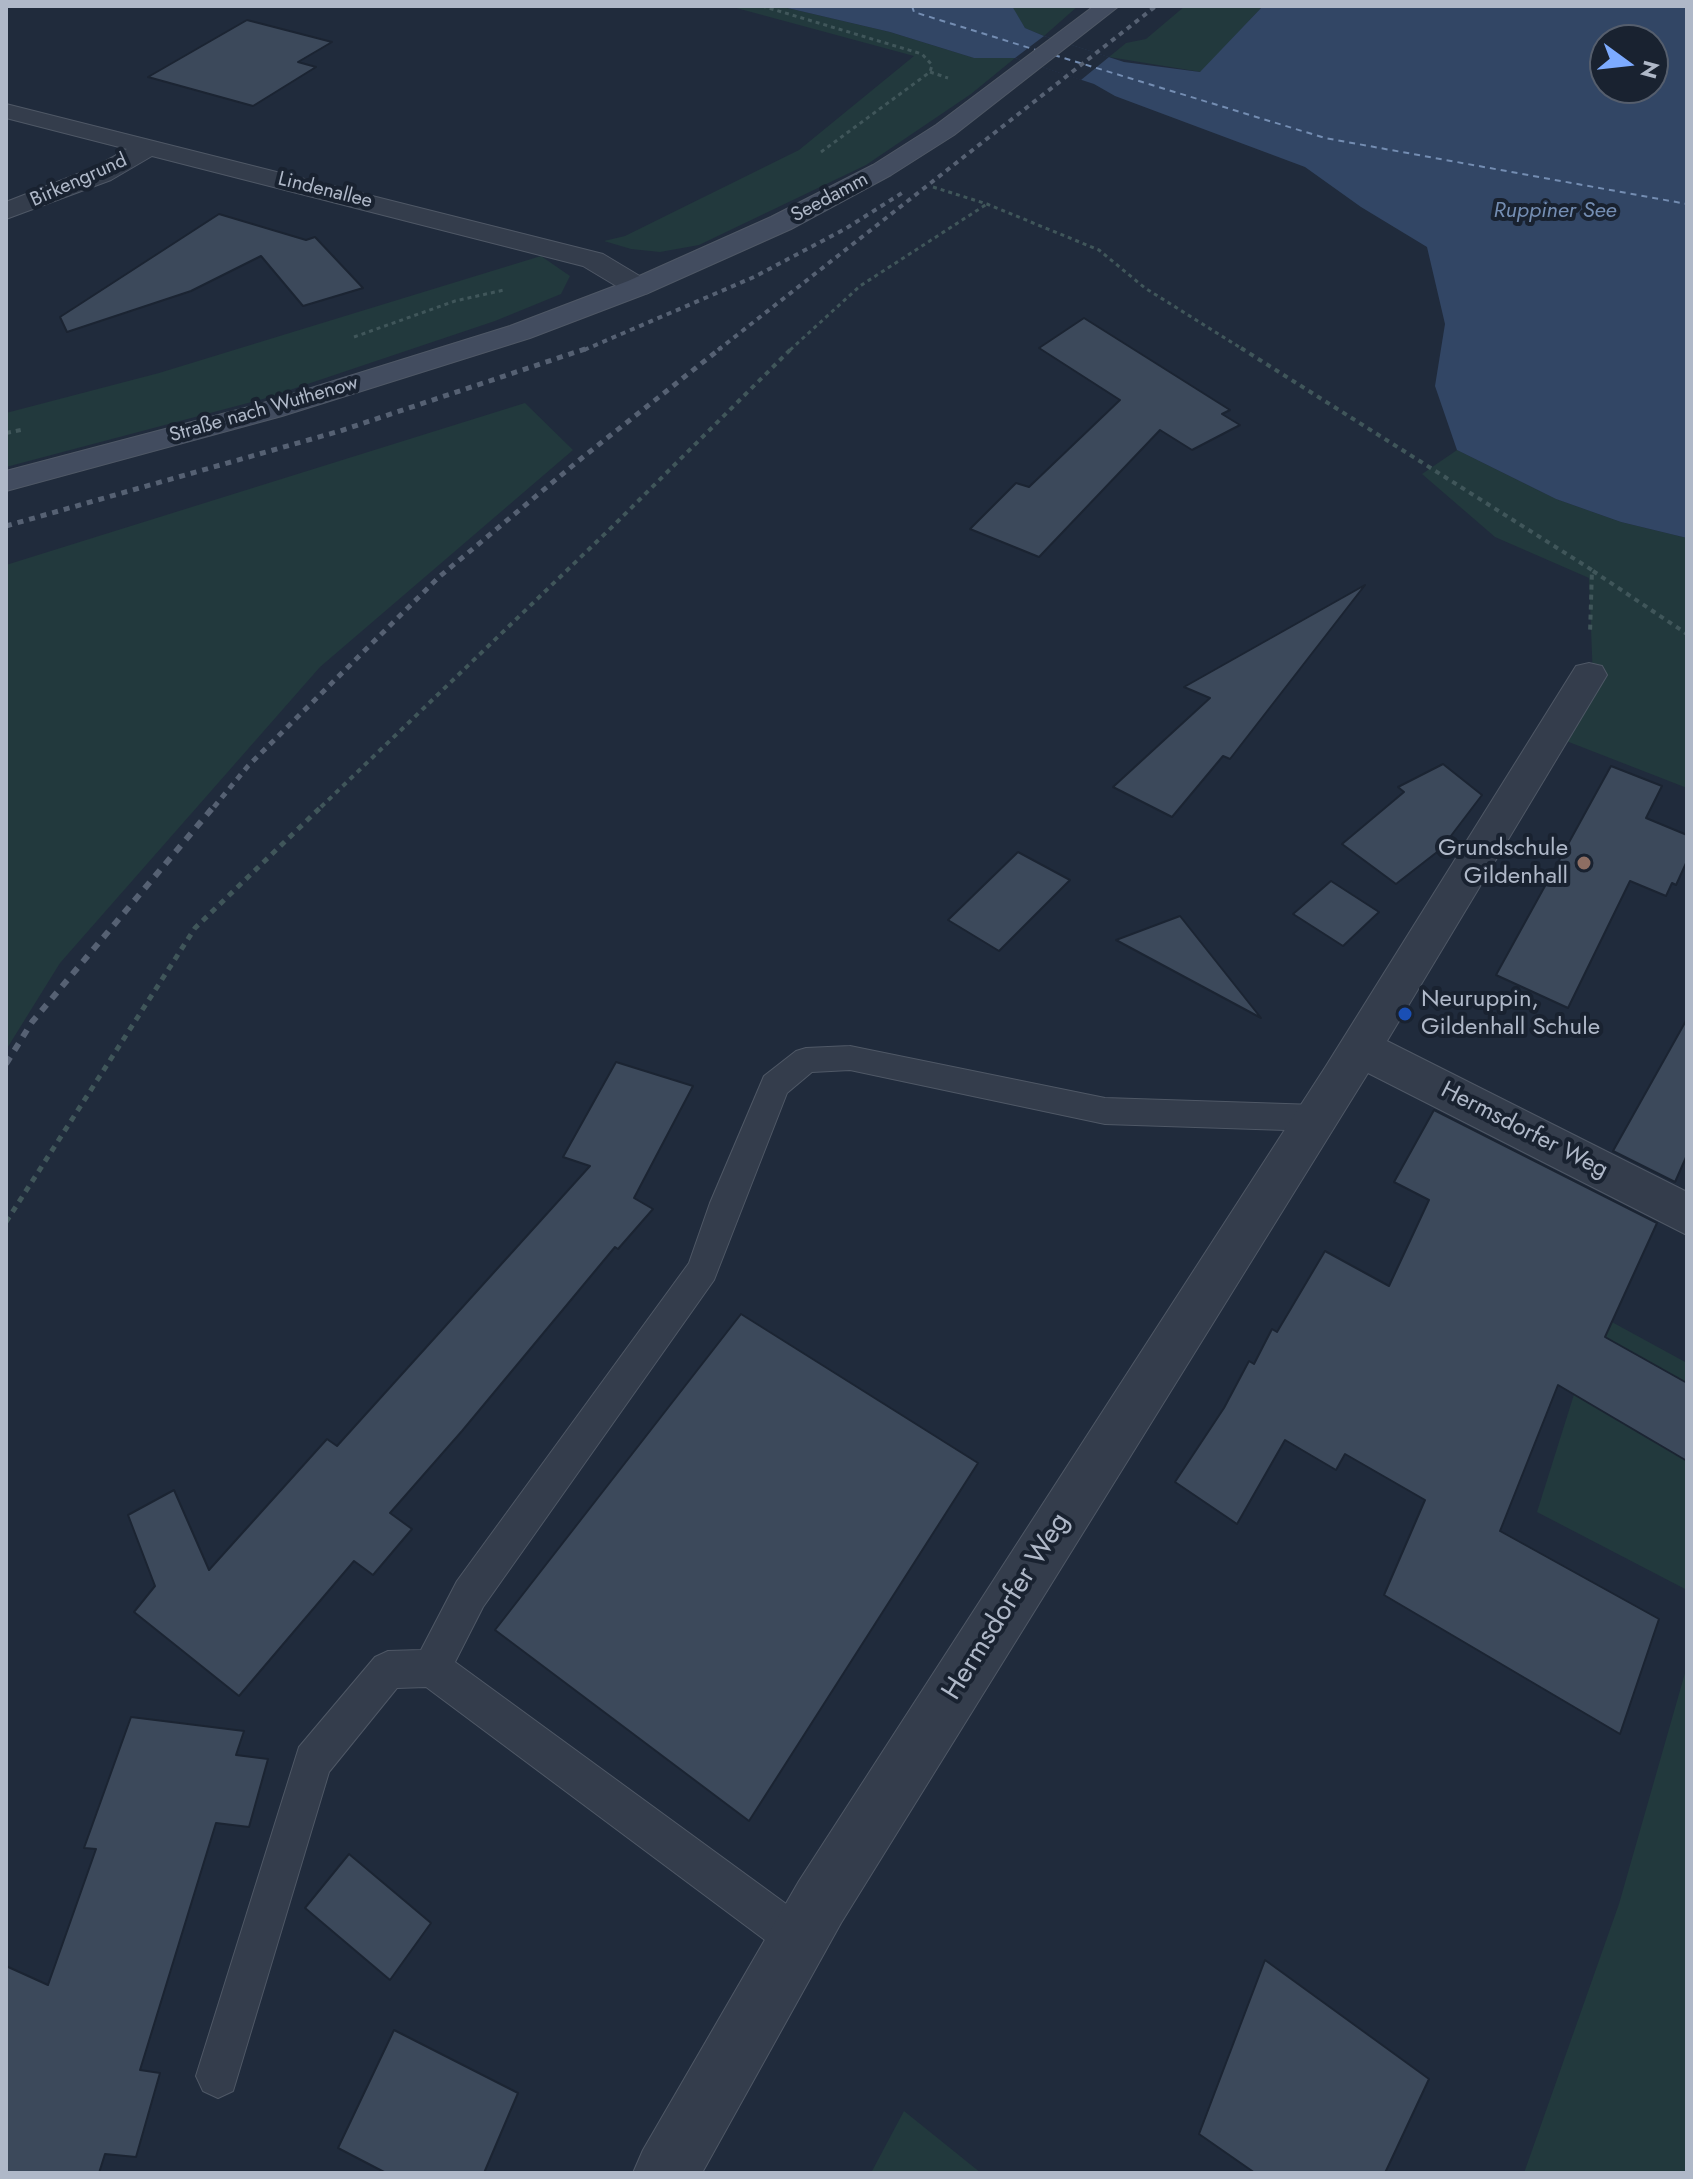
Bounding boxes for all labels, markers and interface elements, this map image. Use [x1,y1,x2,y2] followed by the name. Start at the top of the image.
[1589,24,1669,104] north arrow
[1633,57,1668,82] text: N
[27,149,131,213] street label: Birkengrund
[275,168,375,214] street label: Lindenallee
[787,168,873,228] street label: Seedamm
[1494,199,1616,225] water label: Ruppiner See
[167,372,361,448] street label: Straße nach Wuthenow
[1438,835,1568,891] place label: Grundschule Gildenhall
[1575,854,1593,872] marker: Grundschule Gildenhall
[1421,986,1600,1042] place label: Neuruppin, Gildenhall Schule
[1396,1005,1414,1023] marker: Neuruppin, Gildenhall Schule
[1436,1076,1612,1186] street label: Hermsdorfer Weg
[936,1507,1078,1707] street label: Hermsdorfer Weg

